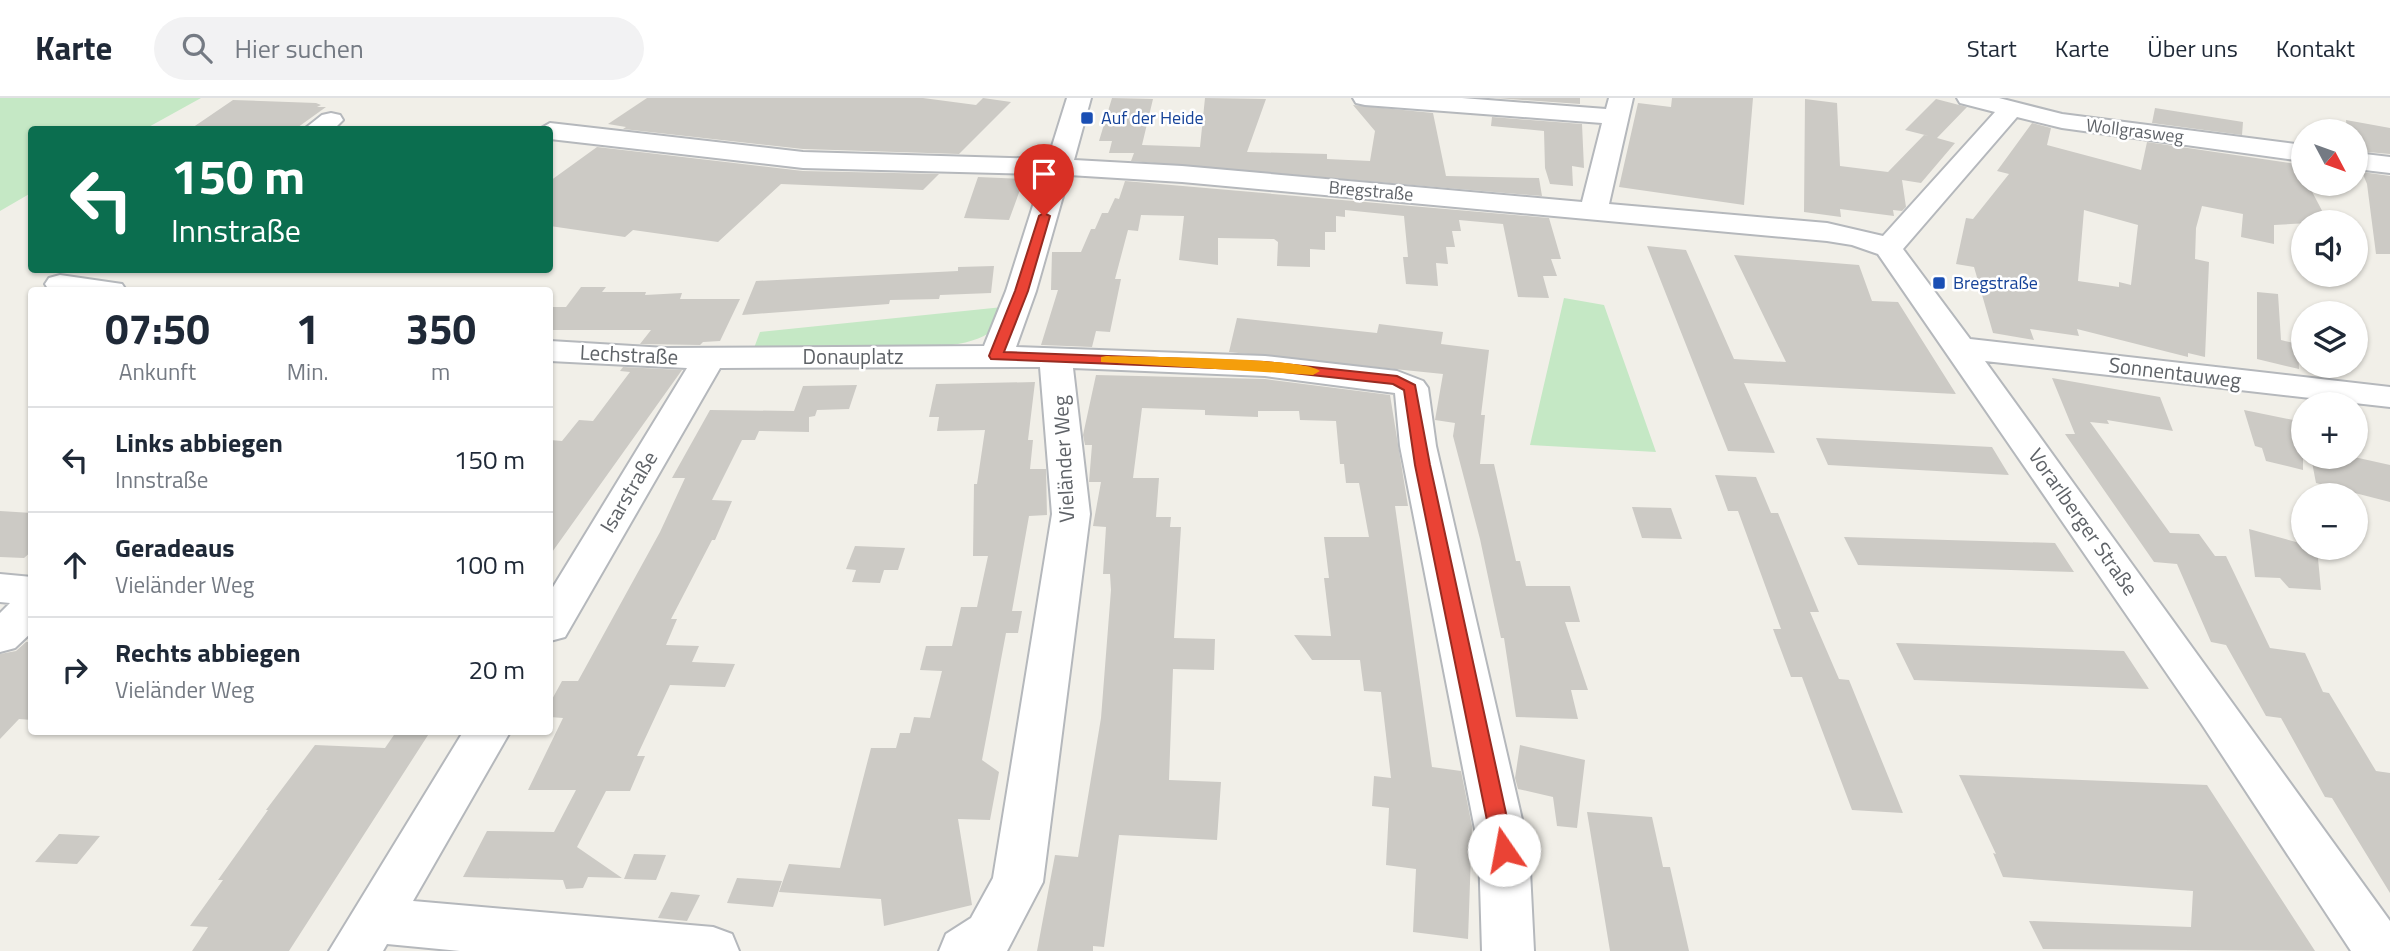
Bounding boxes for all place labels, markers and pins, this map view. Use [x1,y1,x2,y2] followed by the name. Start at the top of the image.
[1101,104,1204,131] place label: Auf der Heide
[1079,110,1095,126] marker: Auf der Heide
[1014,144,1074,216] pin
[1953,269,2038,296] place label: Bregstraße
[1931,275,1947,291] marker: Bregstraße

